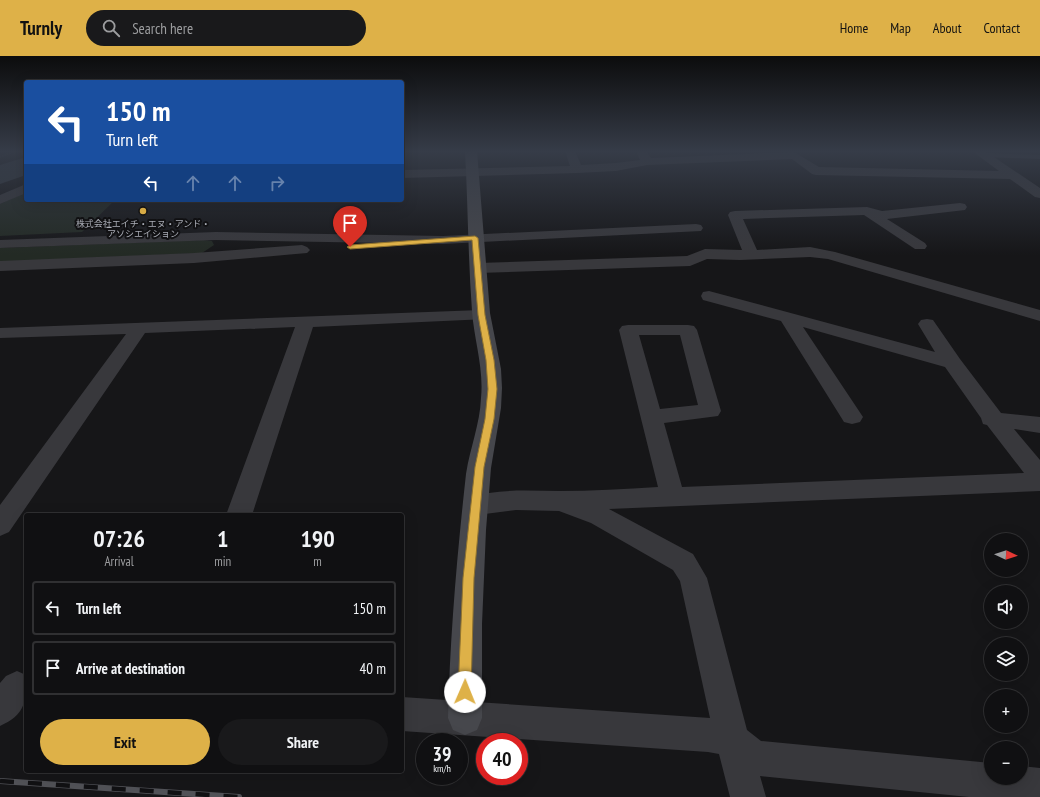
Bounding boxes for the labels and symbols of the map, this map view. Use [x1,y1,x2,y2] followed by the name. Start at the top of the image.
[138,206,148,216] marker: 株式会社エイチ・エヌ・アンド・ アソシエイション
[333,206,367,247] pin
[76,218,210,239] place label: 株式会社エイチ・エヌ・アンド・ アソシエイション
[984,533,1028,577] north arrow
[444,671,486,713] position arrow
[476,733,528,785] speed limit sign: 40

